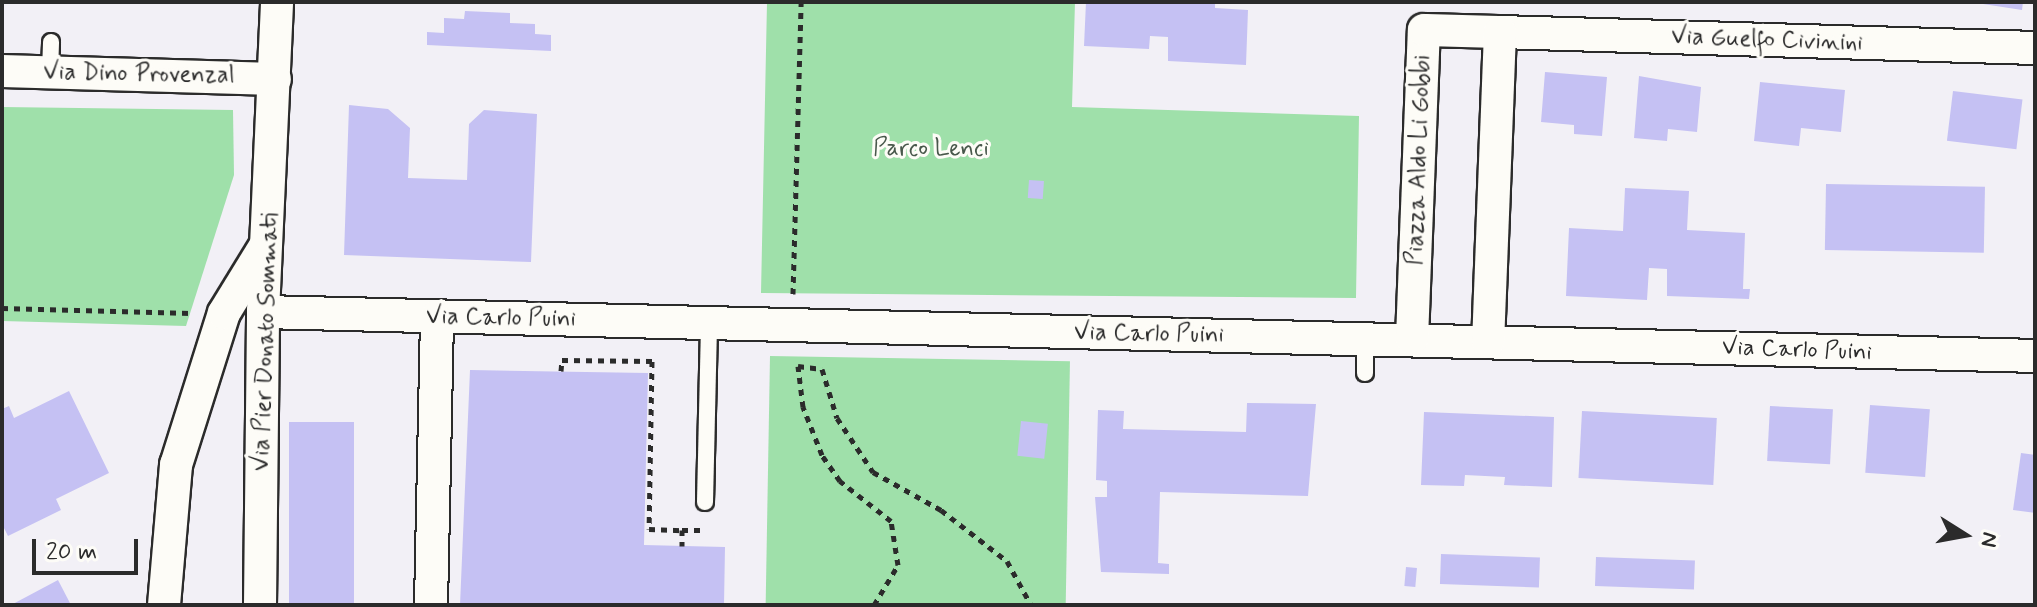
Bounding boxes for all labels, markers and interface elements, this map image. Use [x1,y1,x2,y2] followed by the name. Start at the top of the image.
[1672,22,1862,58] street label: Via Guelfo Civinini
[1401,54,1437,266] street label: Piazza Aldo Li Gobbi
[44,58,234,90] street label: Via Dino Provenzal
[873,135,989,163] park label: Parco Lenci
[247,212,285,472] street label: Via Pier Donato Sommati
[426,302,576,334] street label: Via Carlo Puini
[1074,318,1224,350] street label: Via Carlo Puini
[1721,333,1873,367] street label: Via Carlo Puini
[1925,495,2005,575] north arrow
[36,523,142,573] scale bar
[1973,530,2004,549] text: N
[46,537,97,568] text: 20 m

